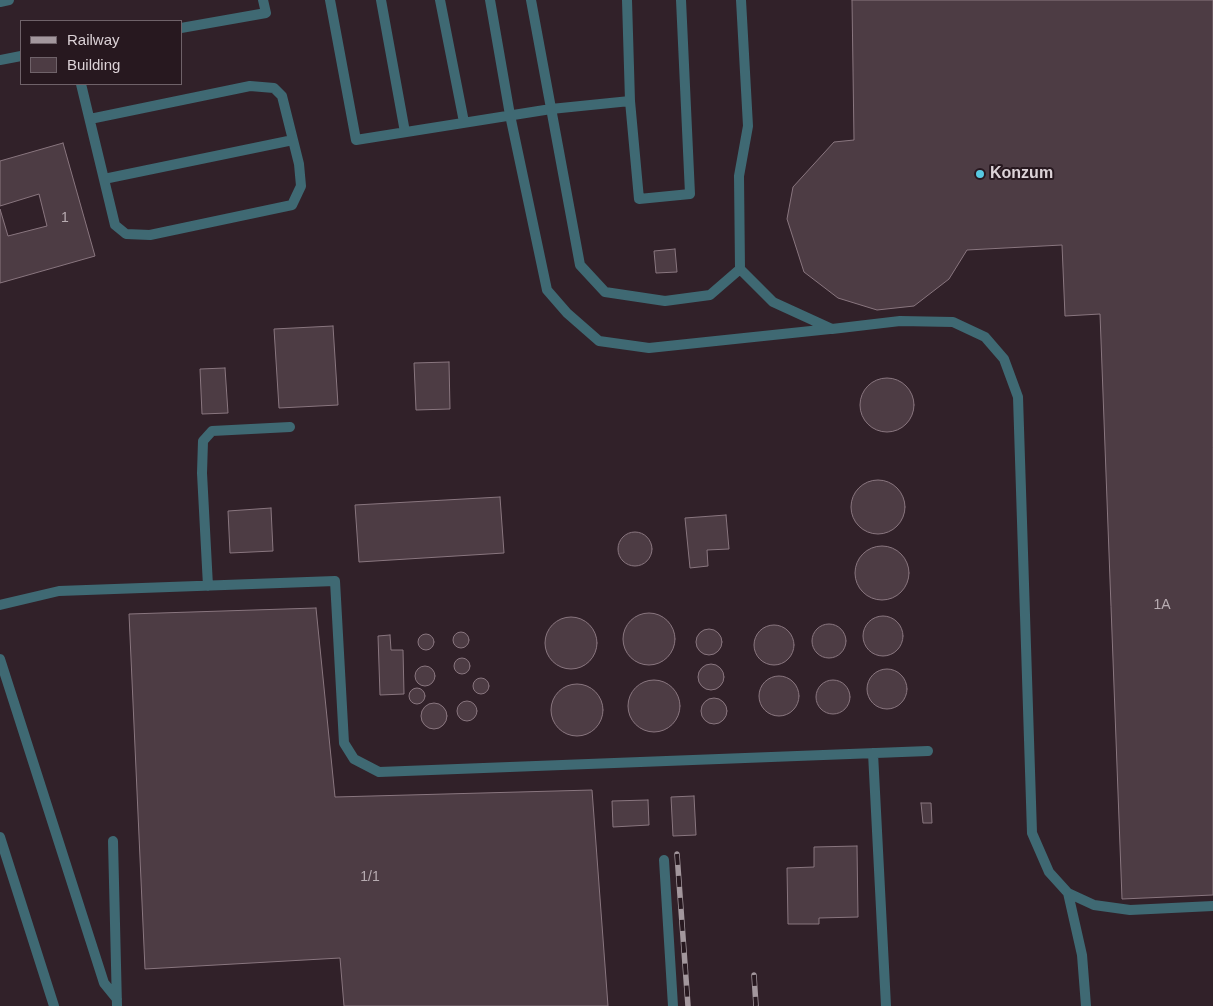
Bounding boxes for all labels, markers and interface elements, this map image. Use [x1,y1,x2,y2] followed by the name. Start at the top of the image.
[20,20,182,85] legend
[67,31,120,48] text: Railway
[67,56,120,73] text: Building
[990,164,1053,184] place label: Konzum
[974,168,986,180] marker: Konzum
[61,210,69,226] house number: 1
[1153,597,1171,613] house number: 1A
[360,869,380,885] house number: 1/1

